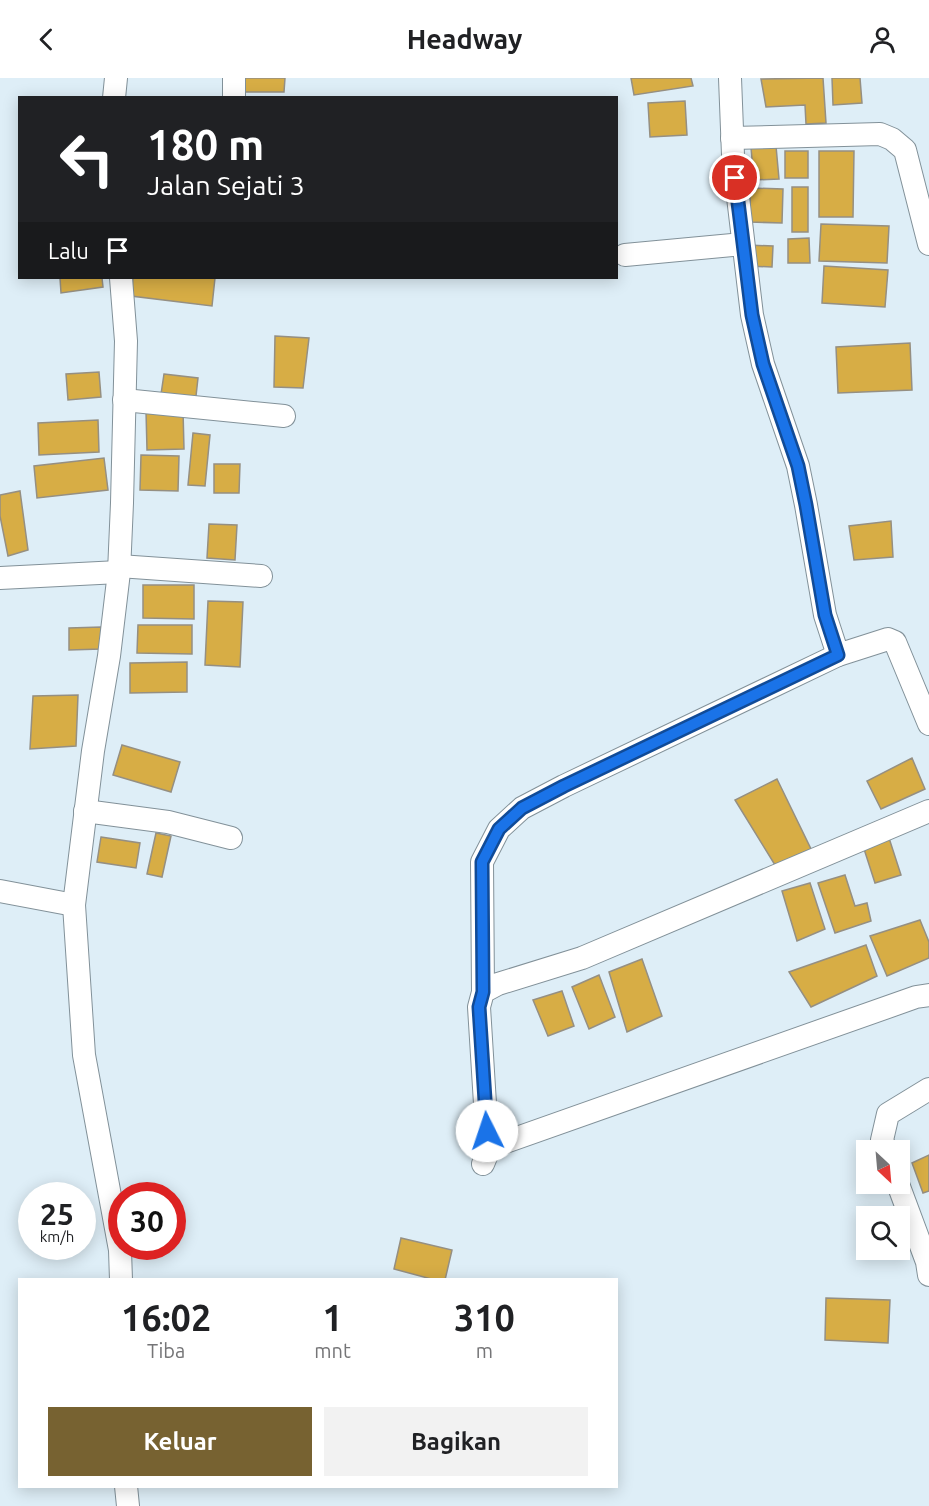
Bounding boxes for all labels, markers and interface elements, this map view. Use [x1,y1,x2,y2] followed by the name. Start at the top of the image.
[30,23,63,56] icon: back
[866,23,899,56] icon: person
[407,24,522,54] text: Headway
[48,120,126,198] icon: left
[147,121,264,168] text: 180 m
[709,152,760,203] pin
[718,161,751,194] icon: arrive
[147,170,305,200] text: Jalan Sejati 3
[101,234,134,267] icon: arrive
[48,238,89,263] text: Lalu
[455,1099,519,1163] position arrow
[856,1140,910,1194] north arrow
[856,1140,910,1260] map controls
[108,1182,186,1260] speed limit sign: 30
[40,1197,74,1231] text: 25
[856,1206,910,1260] button: search
[40,1228,74,1245] text: km/h
[121,1297,211,1338] text: 16:02
[322,1297,343,1338] text: 1
[454,1297,515,1338] text: 310
[147,1339,185,1362] text: Tiba
[314,1339,351,1362] text: mnt
[476,1339,493,1362] text: m
[48,1407,312,1476] button: Keluar
[324,1407,588,1476] button: Bagikan

